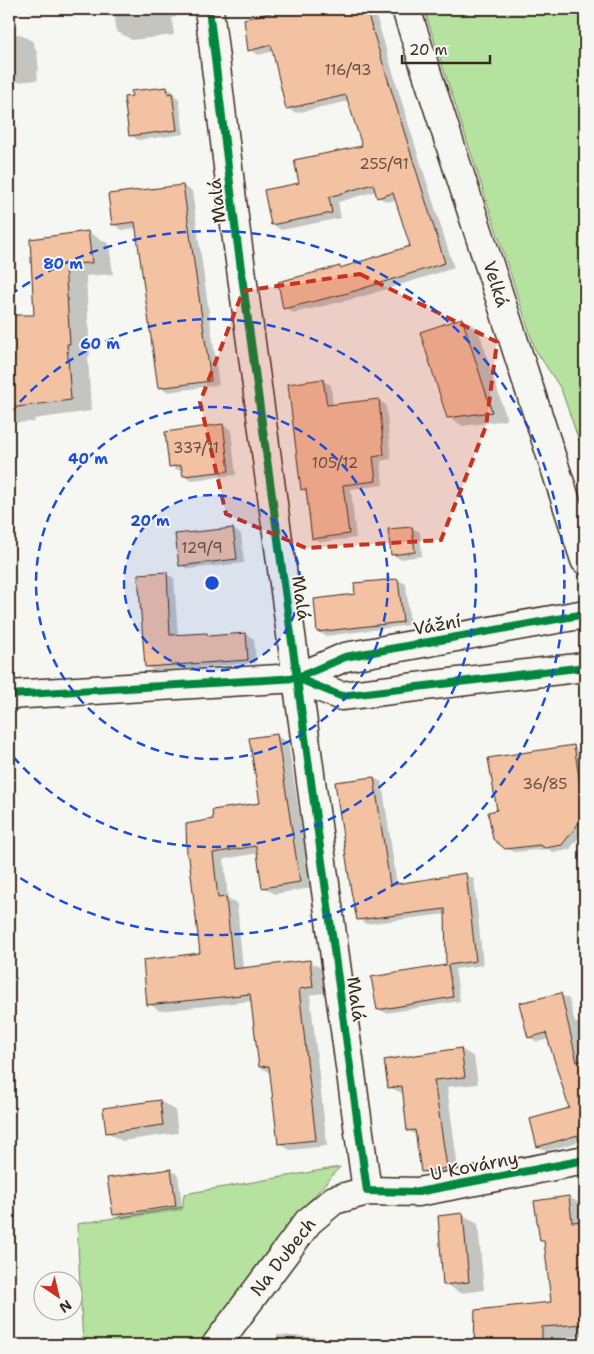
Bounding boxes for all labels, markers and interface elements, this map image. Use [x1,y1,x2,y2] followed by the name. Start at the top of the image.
[402,32,489,64] scale bar
[409,40,448,60] text: 20 m
[324,60,372,80] house number: 116/93
[359,154,409,174] house number: 255/91
[202,177,232,225] street label: Malá
[43,254,83,274] text: 80 m
[477,258,515,310] street label: Velká
[80,334,120,354] text: 60 m
[173,438,219,458] house number: 337/11
[68,449,108,469] text: 40 m
[312,453,358,473] house number: 105/12
[130,511,170,531] text: 20 m
[181,538,223,558] house number: 129/9
[203,574,221,592] centre of rings
[286,574,316,622] street label: Malá
[411,609,463,641] street label: Vážní
[523,774,568,794] house number: 36/85
[341,975,371,1023] street label: Malá
[428,1146,520,1186] street label: U Kovárny
[245,1213,321,1301] street label: Na Dubech
[32,1272,82,1322] north arrow
[56,1296,75,1317] text: N

